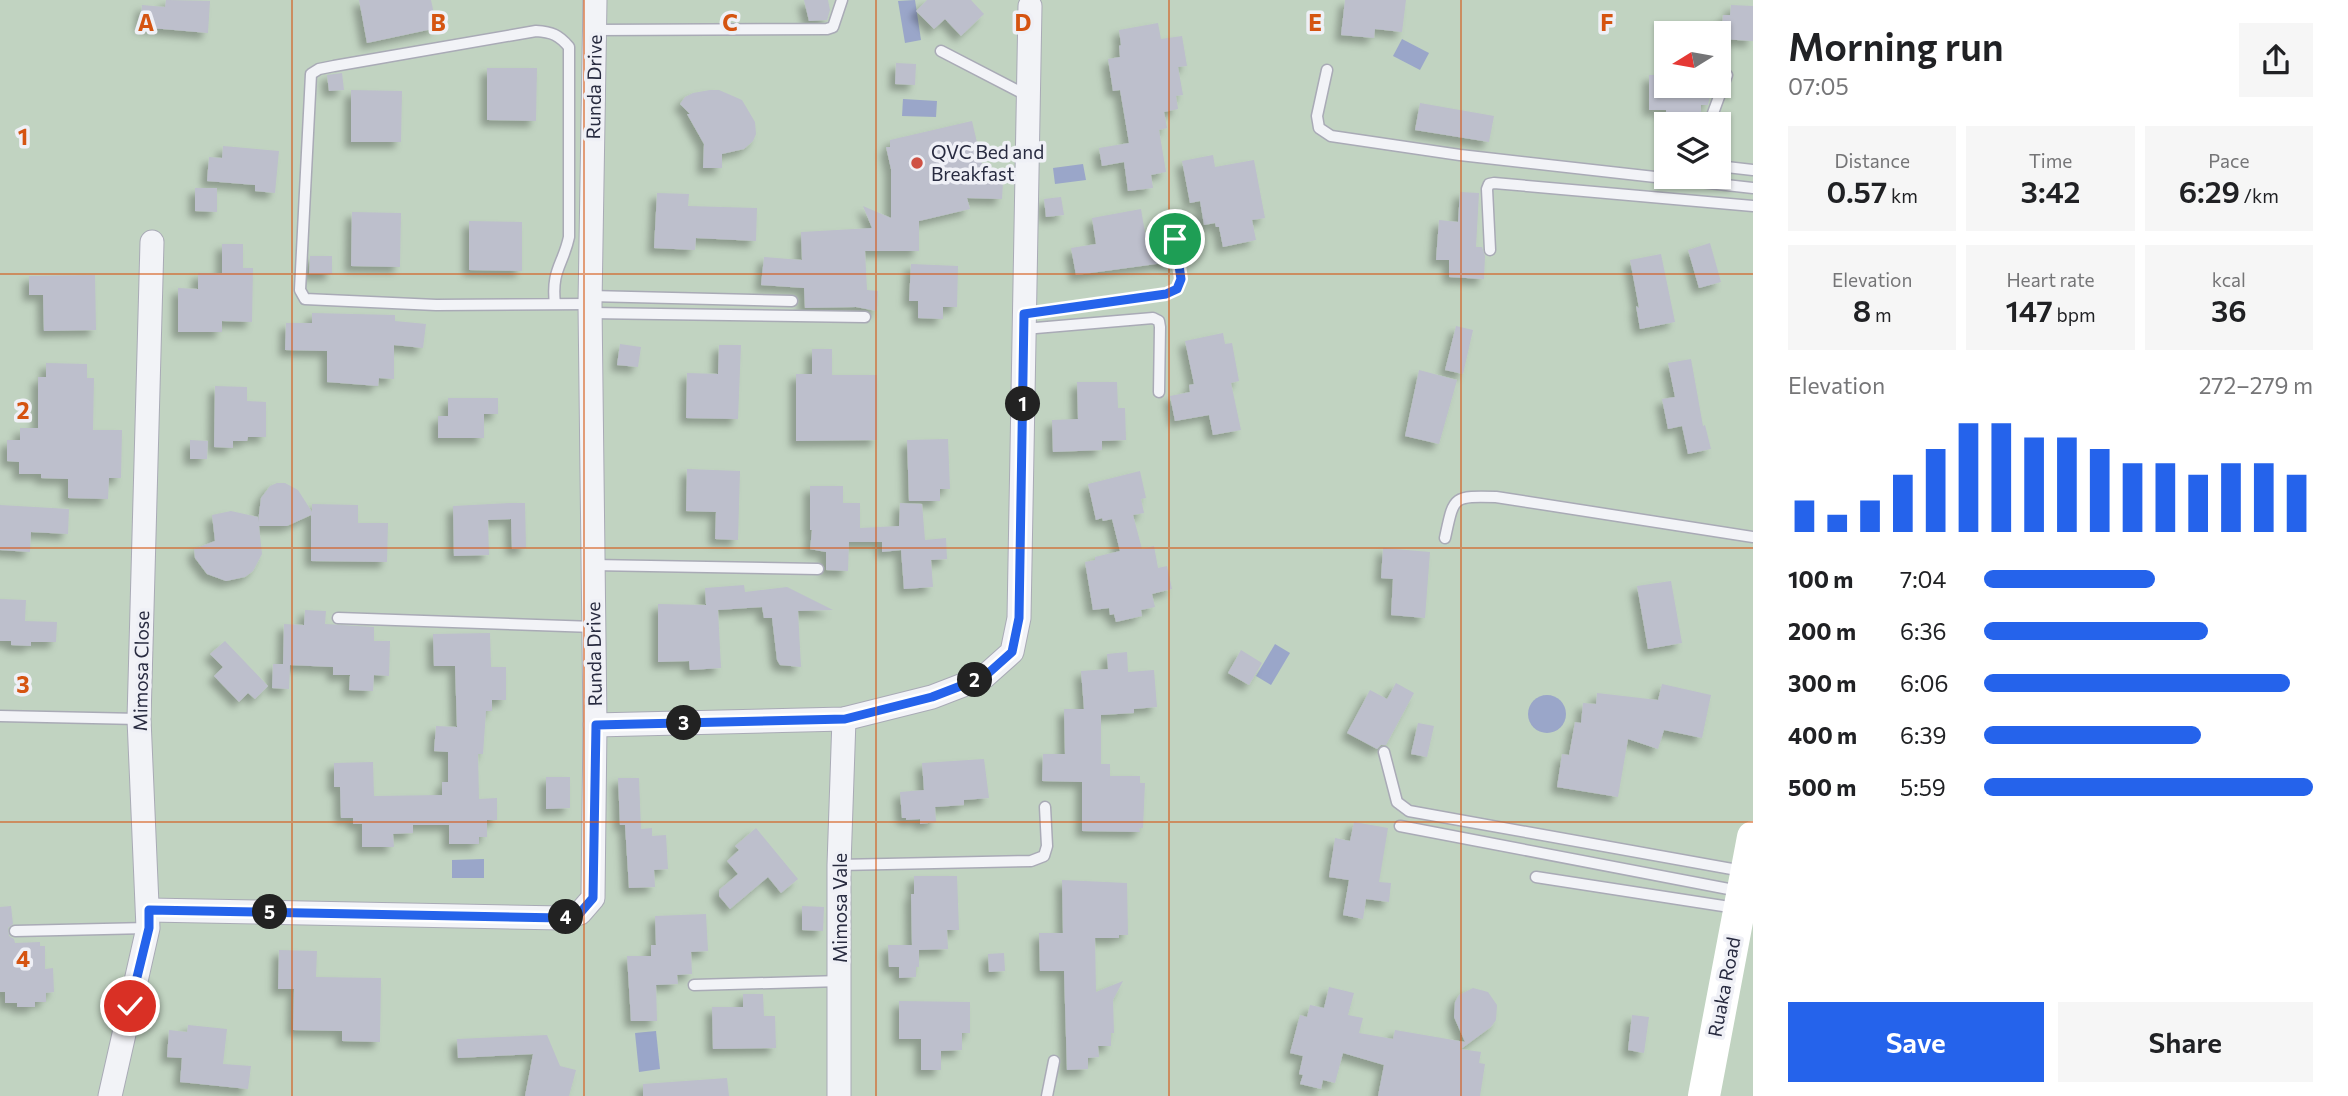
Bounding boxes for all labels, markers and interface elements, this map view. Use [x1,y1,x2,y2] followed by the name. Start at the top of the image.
[138,8,155,36] text: A
[430,8,446,36] text: B
[722,8,738,36] text: C
[1015,8,1032,36] text: D
[1308,8,1322,36] text: E
[1600,8,1614,36] text: F
[1654,21,1731,98] north arrow
[1654,21,1731,189] map controls
[1788,22,2004,69] text: Morning run
[2239,23,2313,97] button: share
[581,35,606,139] street label: Runda Drive
[1788,72,1849,100] text: 07:05
[1654,112,1731,189] button: layers
[18,122,28,150] text: 1
[931,140,1044,185] place label: QVC Bed and Breakfast
[1834,149,1910,172] text: Distance
[2029,149,2072,172] text: Time
[2208,149,2249,172] text: Pace
[909,155,925,171] marker: QVC Bed and Breakfast
[1827,172,1887,209] text: 0.57
[2021,172,2080,209] text: 3:42
[2179,172,2240,209] text: 6:29
[1887,184,1918,207] text: km
[2240,184,2279,207] text: /km
[1145,209,1205,269] pin
[1156,220,1194,258] icon: arrive
[1832,268,1912,291] text: Elevation
[2006,268,2095,291] text: Heart rate
[2212,268,2246,291] text: kcal
[1853,291,1871,328] text: 8
[2006,291,2053,328] text: 147
[2211,291,2247,328] text: 36
[1871,303,1891,326] text: m
[2053,303,2095,326] text: bpm
[1788,371,1885,399] text: Elevation
[2199,371,2313,399] text: 272–279 m
[1006,386,1040,422] pin: 1
[1018,392,1027,415] text: 1
[16,396,30,424] text: 2
[1788,565,1853,593] text: 100 m
[1900,565,1946,593] text: 7:04
[581,602,606,706] street label: Runda Drive
[128,610,153,732] street label: Mimosa Close
[1788,617,1856,645] text: 200 m
[1900,617,1946,645] text: 6:36
[958,662,992,698] pin: 2
[969,668,980,691] text: 2
[1788,669,1856,697] text: 300 m
[1900,669,1948,697] text: 6:06
[16,670,30,698] text: 3
[666,706,702,740] pin: 3
[678,711,689,734] text: 3
[1788,721,1857,749] text: 400 m
[1900,721,1946,749] text: 6:39
[1788,773,1856,801] text: 500 m
[1900,773,1946,801] text: 5:59
[828,853,851,963] street label: Mimosa Vale
[252,894,288,930] pin: 5
[264,900,275,923] text: 5
[548,900,584,934] pin: 4
[560,905,571,928] text: 4
[1703,935,1744,1039] street label: Ruaka Road
[16,944,30,972] text: 4
[100,976,160,1036] pin
[111,987,149,1025] icon: check
[1788,1002,2044,1082] button: Save
[2058,1002,2313,1082] button: Share

